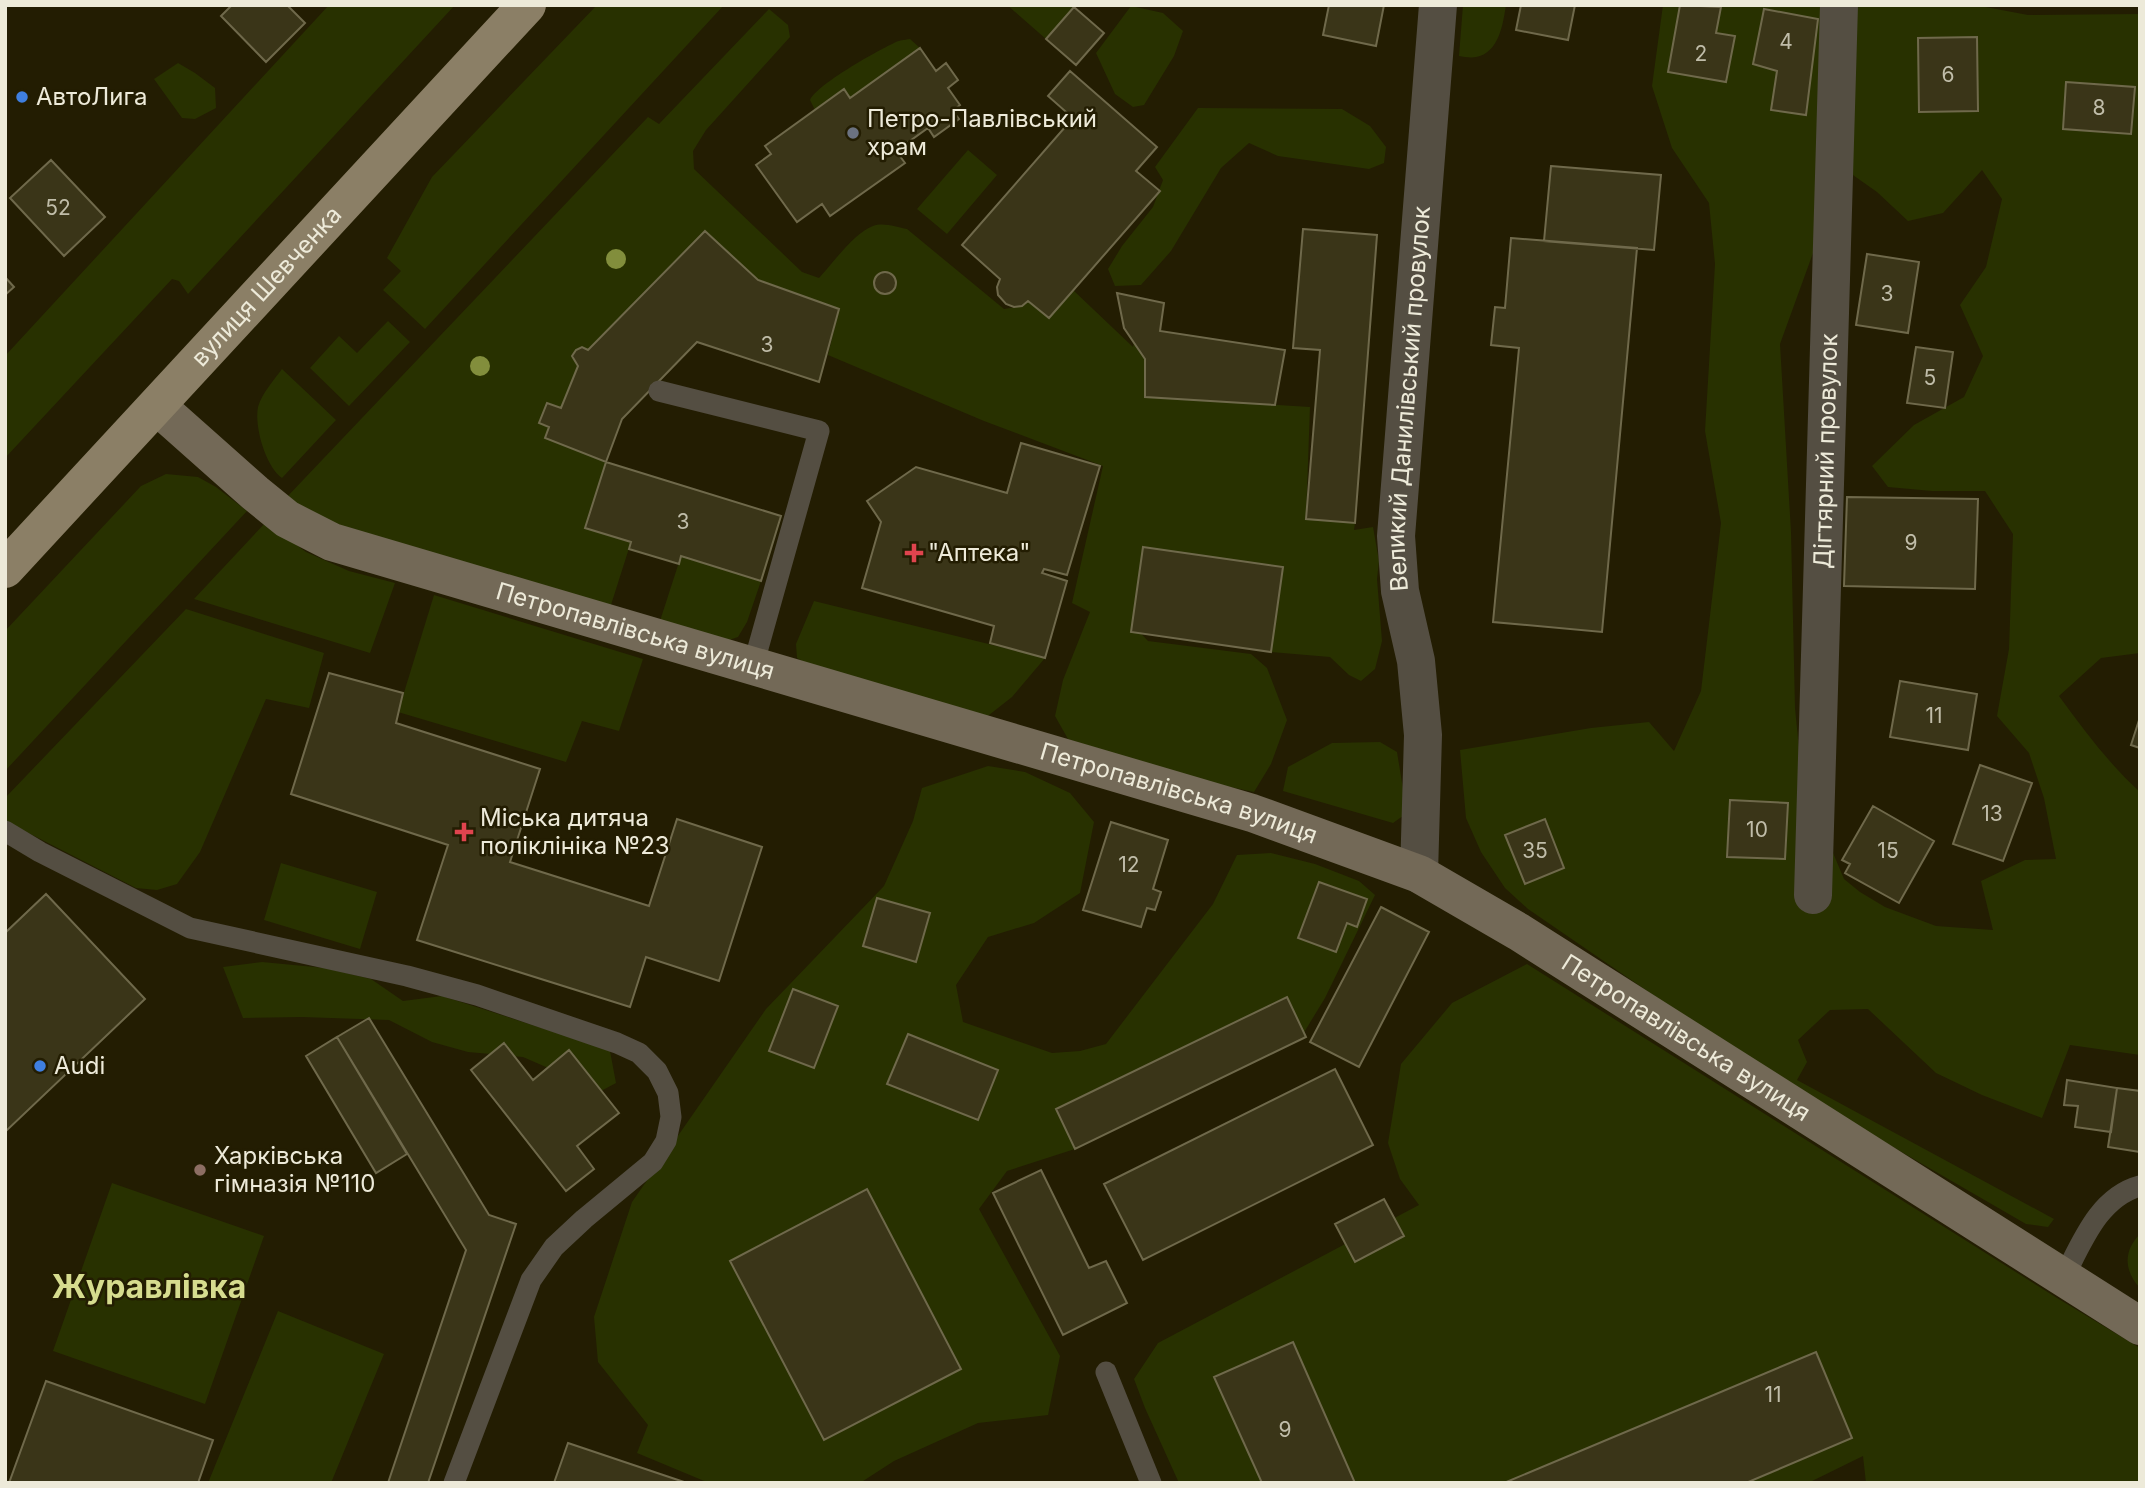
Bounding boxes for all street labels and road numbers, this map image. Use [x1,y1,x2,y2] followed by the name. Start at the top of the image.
[185,200,347,372] street label: вулиця Шевченка
[1381,205,1436,592] street label: Великий Данилівський провулок
[1808,333,1843,569] street label: Дігтярний провулок
[493,576,778,686] street label: Петропавлівська вулиця
[1037,736,1322,850] street label: Петропавлівська вулиця
[1556,948,1816,1127] street label: Петропавлівська вулиця

